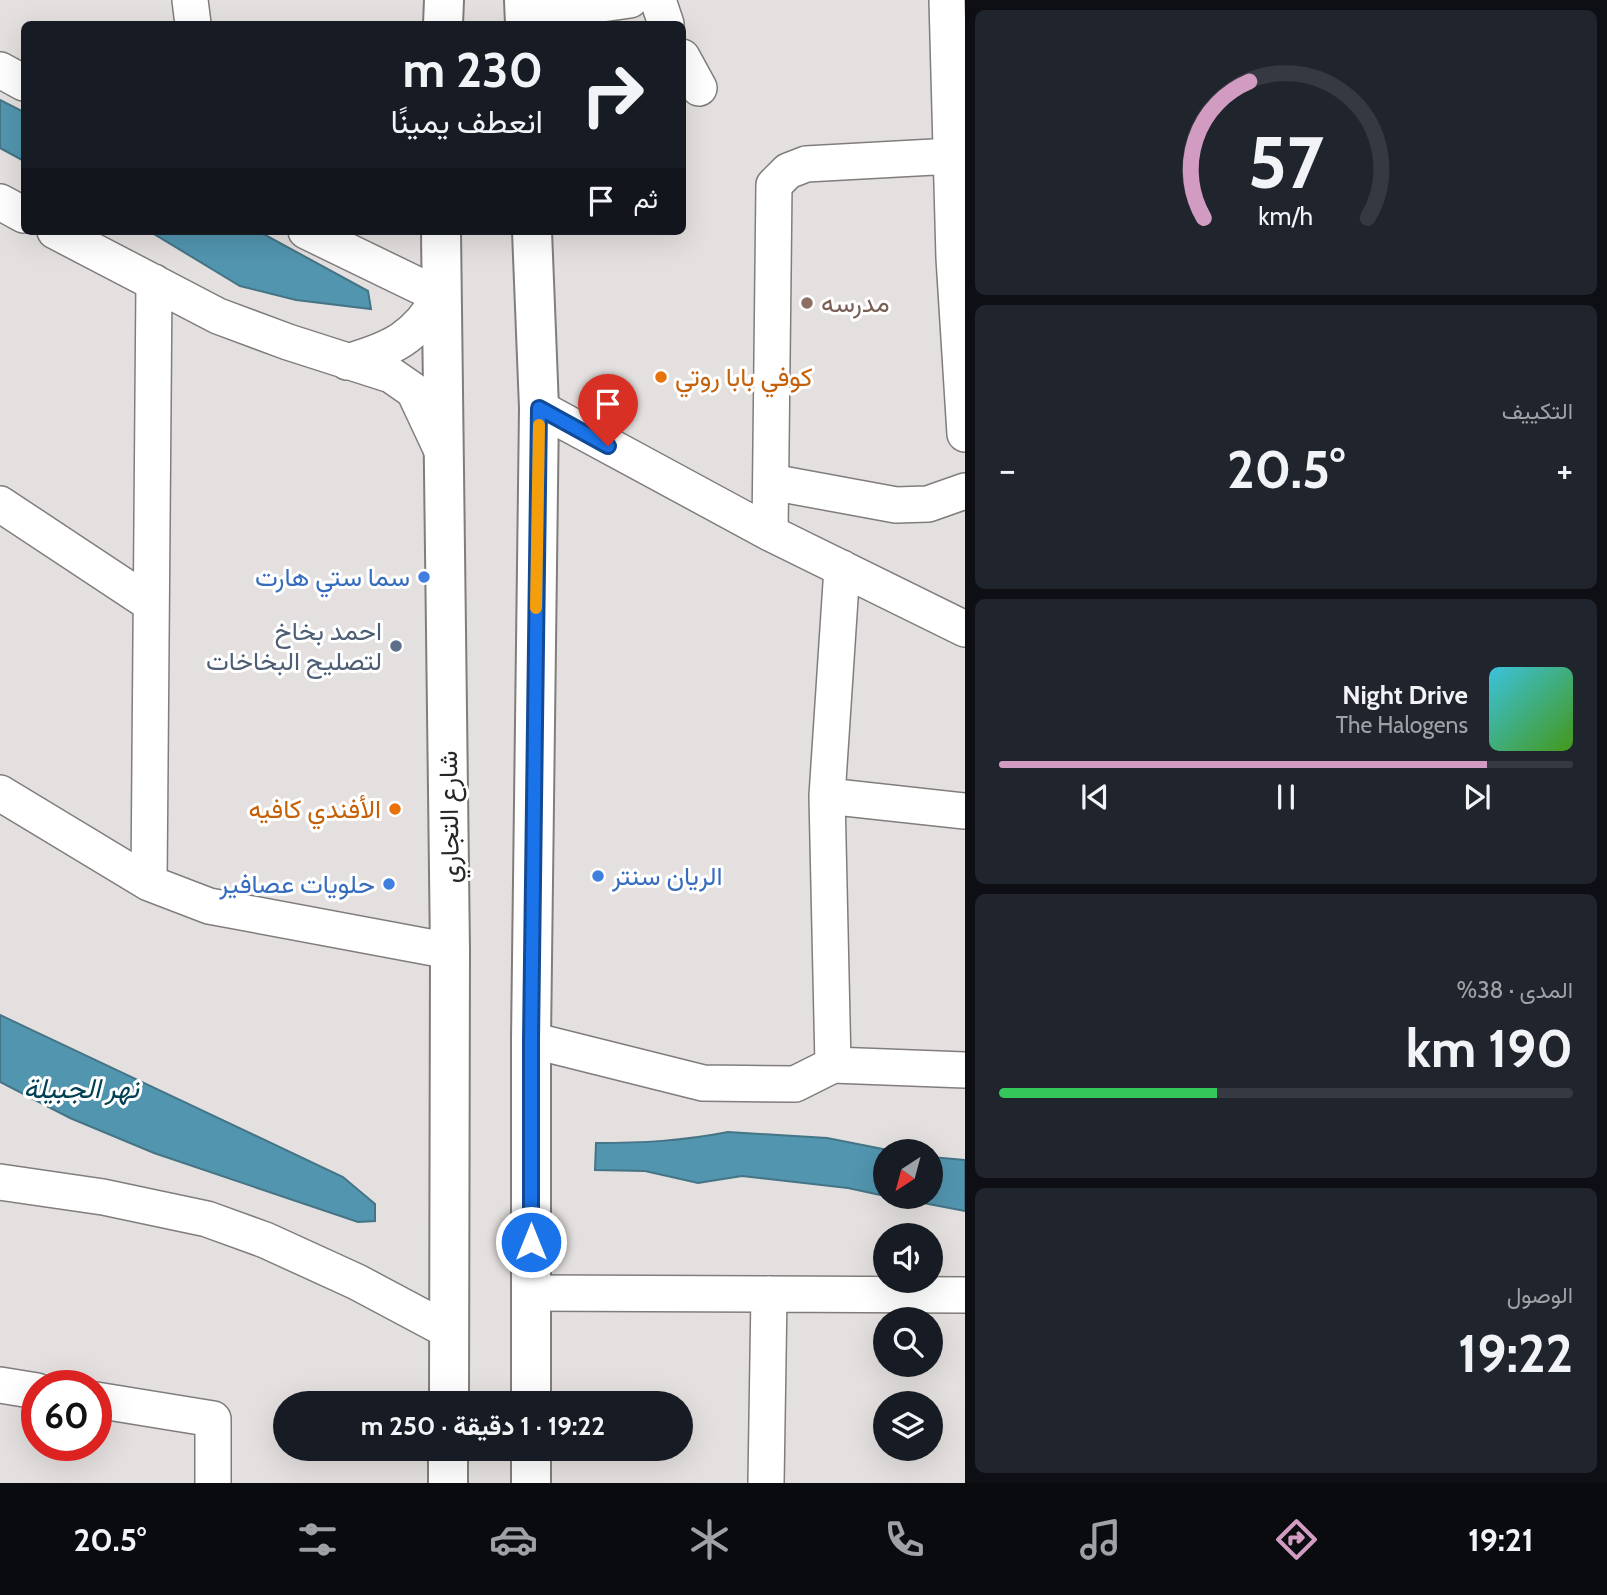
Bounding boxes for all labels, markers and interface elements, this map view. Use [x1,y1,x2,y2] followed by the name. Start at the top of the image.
[402,40,543,99] text: 230 m
[567,49,658,140] icon: right
[391,102,543,141] text: انعطف يمينًا
[1248,119,1324,207] text: 57
[582,182,620,220] icon: arrive
[634,183,658,215] text: ثم
[1259,201,1313,231] text: km/h
[821,287,890,319] place label: مدرسه
[799,295,815,311] marker: مدرسه
[675,361,812,398] place label: كوفي بابا روتي
[653,369,669,385] marker: كوفي بابا روتي
[578,374,638,446] pin
[589,385,627,423] icon: arrive
[1502,397,1573,425] text: التكييف
[1227,438,1345,501] text: 20.5°
[999,446,1016,493] text: −
[1556,446,1573,493] text: +
[255,561,410,598] place label: سما ستي هارت
[416,569,432,585] marker: سما ستي هارت
[206,615,382,679] place label: احمد بخاخ لتصليح البخاخات
[388,638,404,654] marker: احمد بخاخ لتصليح البخاخات
[1342,679,1468,711] text: Night Drive
[1336,711,1468,739] text: The Halogens
[432,750,471,884] street label: شارع التجاري
[1076,778,1114,816] icon: previous
[1267,778,1305,816] icon: pause
[1458,778,1496,816] icon: next
[248,793,381,830] place label: الأفندي كافيه
[387,801,403,817] marker: الأفندي كافيه
[611,860,723,892] place label: الريان سنتر
[218,868,375,900] place label: حلويات عصافير
[590,868,606,884] marker: الريان سنتر
[381,876,397,892] marker: حلويات عصافير
[1456,976,1573,1004] text: المدى · 38%
[1406,1017,1573,1080] text: 190 km
[23,1071,141,1106] water label: نهر الجبيلة
[873,1139,943,1209] north arrow
[873,1139,943,1461] map controls
[494,1205,568,1279] position arrow
[873,1223,943,1293] button: sound
[1507,1281,1573,1309] text: الوصول
[873,1307,943,1377] button: search
[1458,1322,1573,1385] text: 19:22
[21,1370,112,1461] speed limit sign: 60
[873,1391,943,1461] button: layers
[361,1410,605,1442] text: 19:22 · 1 دقيقة · 250 m
[293,1515,342,1564] icon: filters
[489,1515,538,1564] icon: car
[685,1515,734,1564] icon: climate
[880,1515,929,1564] icon: phone
[1076,1515,1125,1564] icon: music
[1272,1515,1321,1564] icon: directions
[73,1520,146,1559] text: 20.5°
[1468,1520,1534,1559] text: 19:21

